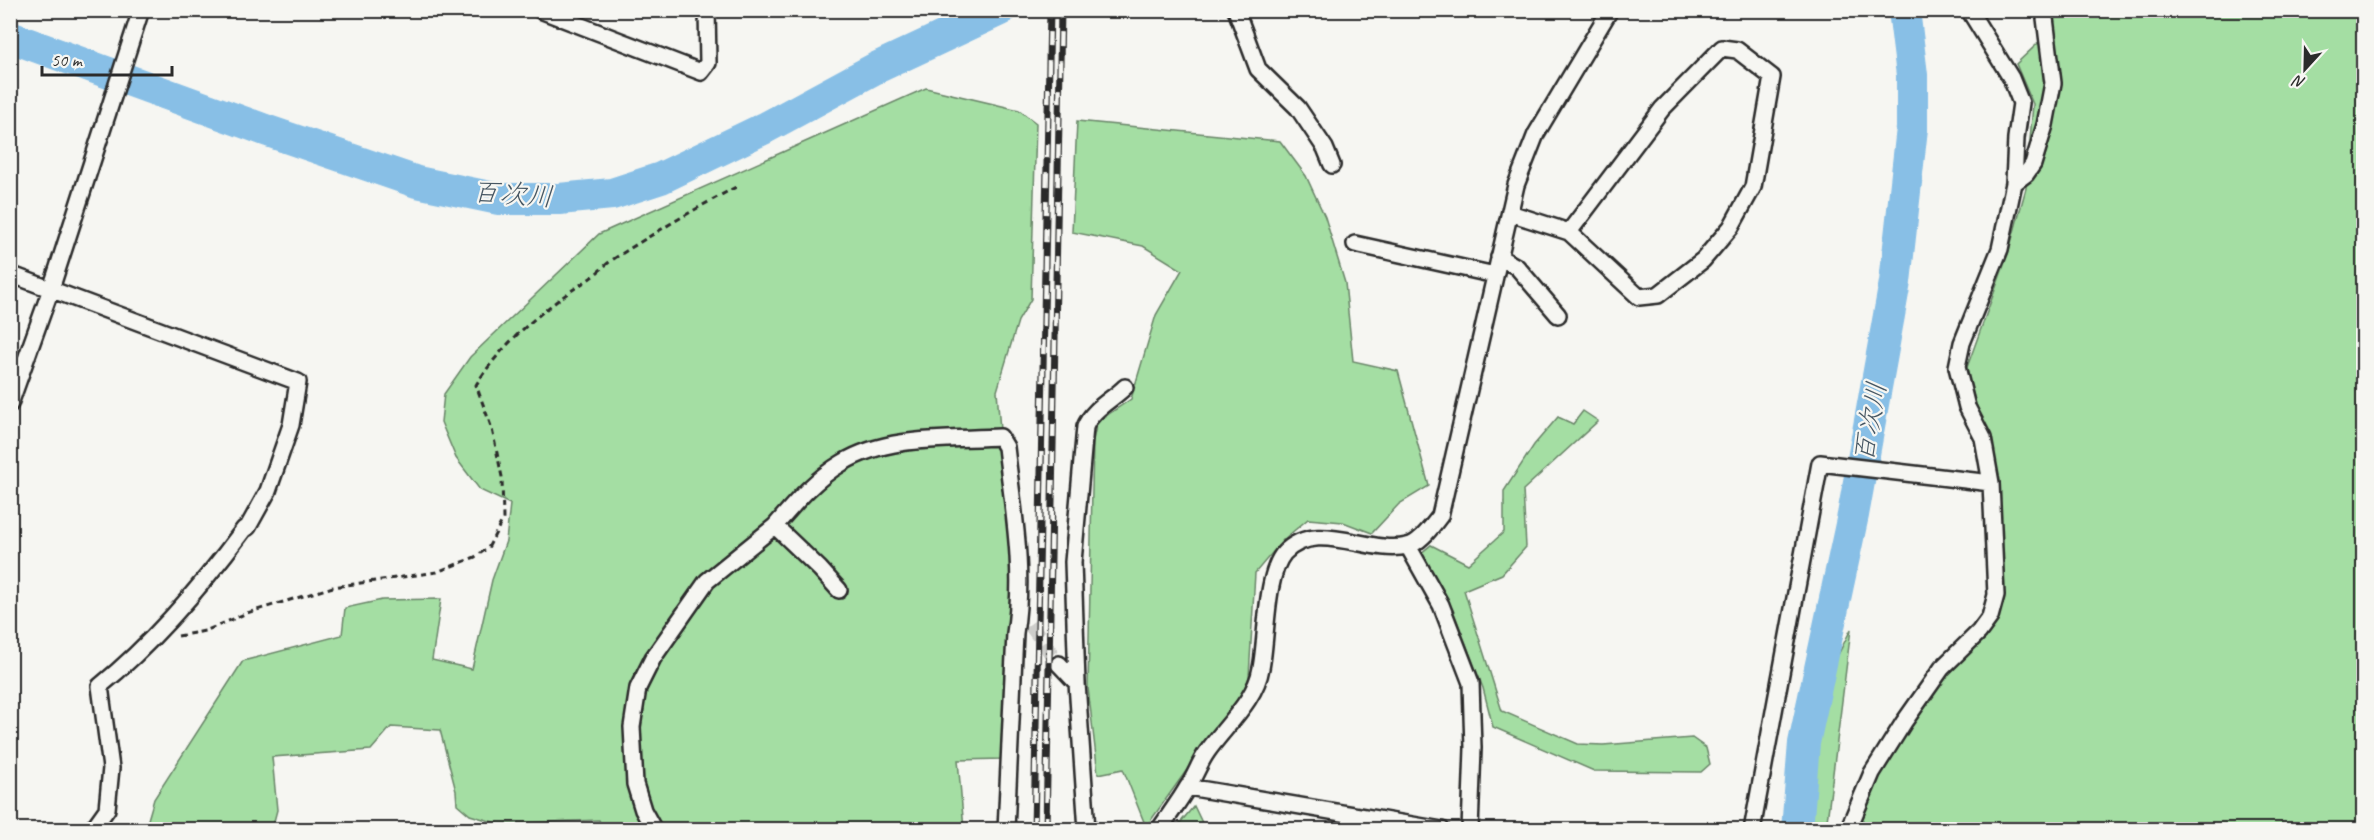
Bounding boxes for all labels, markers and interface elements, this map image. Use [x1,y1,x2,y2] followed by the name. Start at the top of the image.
[42,39,172,77] scale bar
[2275,39,2335,99] north arrow
[51,49,84,71] text: 50 m
[2289,70,2308,93] text: N
[471,174,555,214] water label: 百次川
[1846,379,1894,465] water label: 百次川

